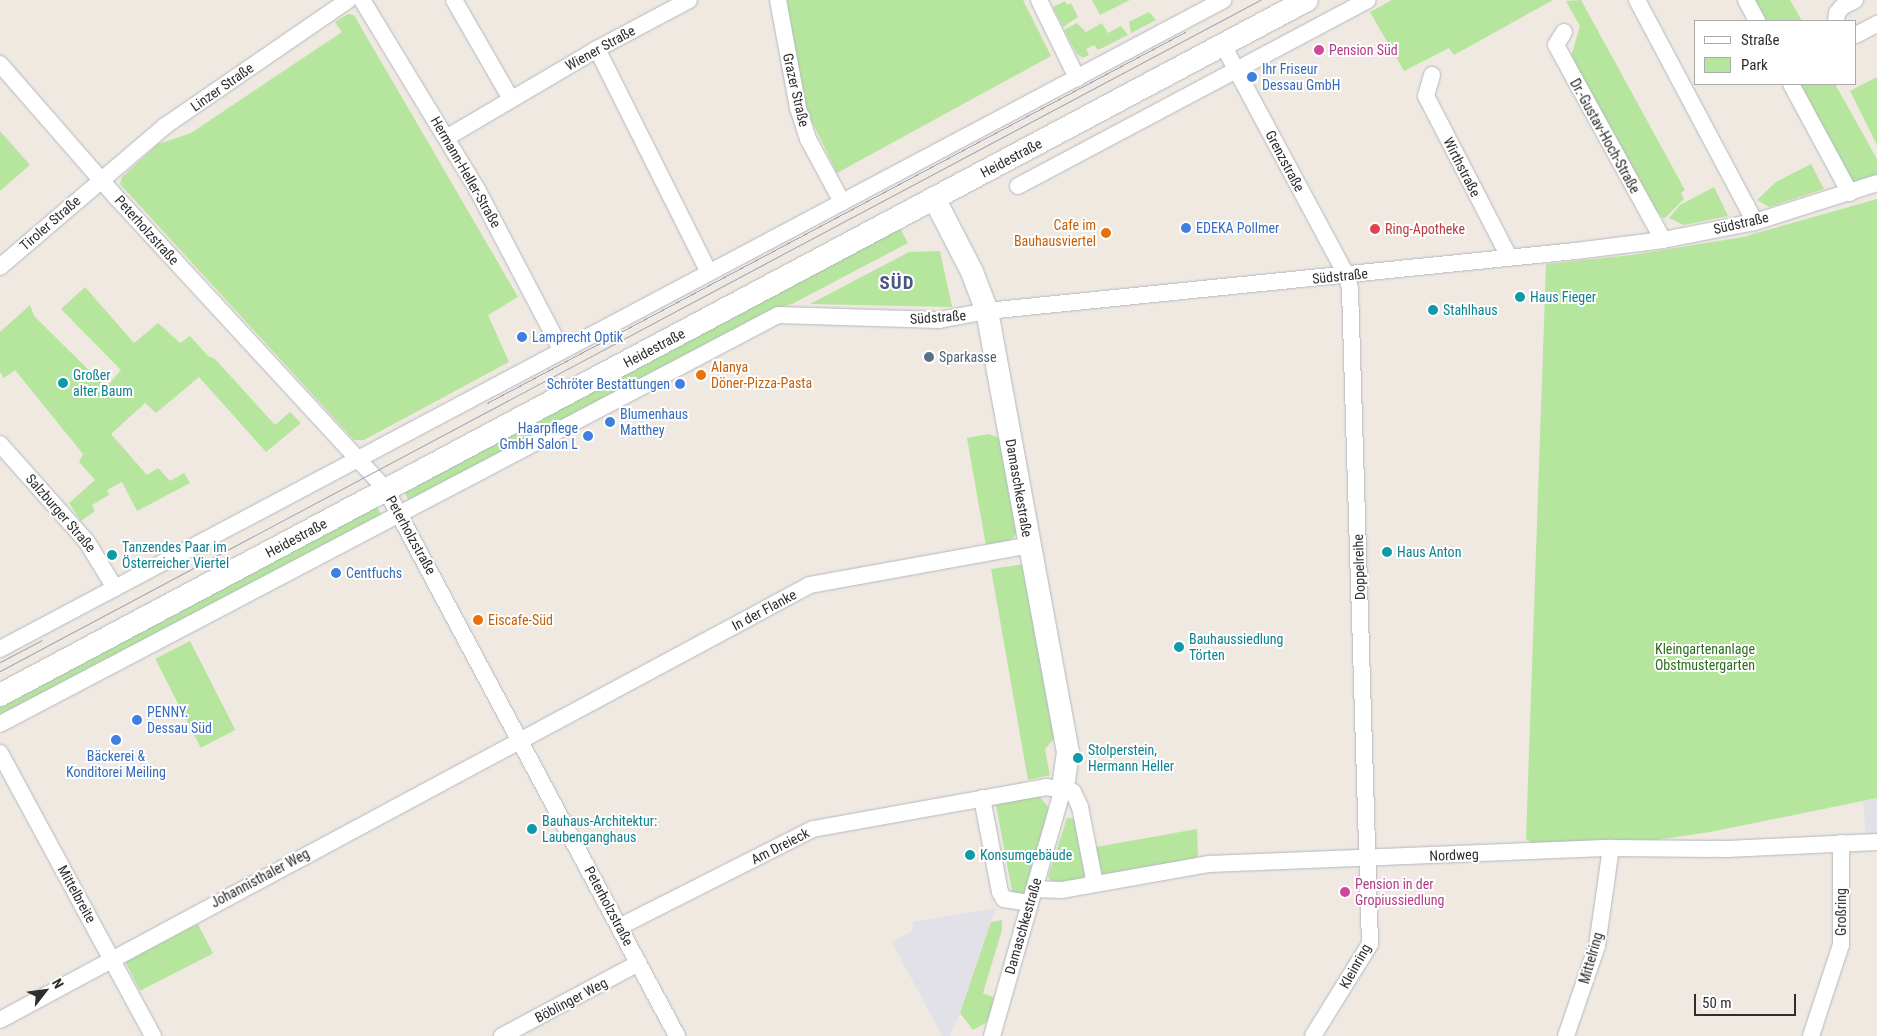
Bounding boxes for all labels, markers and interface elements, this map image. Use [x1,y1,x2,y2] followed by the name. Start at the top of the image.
[1694,20,1857,85] legend
[562,22,638,74] street label: Wiener Straße
[1741,31,1780,49] text: Straße
[1329,42,1398,58] place label: Pension Süd
[1313,44,1325,56] marker: Pension Süd
[779,52,813,128] street label: Grazer Straße
[1741,56,1768,74] text: Park
[187,59,257,115] street label: Linzer Straße
[1262,61,1340,94] place label: Ihr Friseur Dessau GmbH
[1246,71,1258,83] marker: Ihr Friseur Dessau GmbH
[1566,76,1644,196] street label: Dr.-Gustav-Hoch-Straße
[427,113,505,231] street label: Hermann-Heller-Straße
[1262,127,1308,195] street label: Grenzstraße
[1440,134,1484,200] street label: Wirthstraße
[977,135,1045,181] street label: Heidestraße
[16,192,84,254] street label: Tiroler Straße
[112,192,182,268] street label: Peterholzstraße
[1712,209,1770,237] street label: Südstraße
[1014,217,1096,250] place label: Cafe im Bauhausviertel
[1196,220,1279,236] place label: EDEKA Pollmer
[1385,221,1465,237] place label: Ring-Apotheke
[1180,222,1192,234] marker: EDEKA Pollmer
[1369,223,1381,235] marker: Ring-Apotheke
[1100,227,1112,239] marker: Cafe im Bauhausviertel
[1311,265,1369,287] street label: Südstraße
[879,272,915,294] district label: SÜD
[1530,289,1596,305] place label: Haus Fieger
[1514,291,1526,303] marker: Haus Fieger
[1443,302,1498,318] place label: Stahlhaus
[1427,304,1439,316] marker: Stahlhaus
[909,307,967,327] street label: Südstraße
[620,325,688,371] street label: Heidestraße
[532,329,623,345] place label: Lamprecht Optik
[516,331,528,343] marker: Lamprecht Optik
[939,349,996,365] place label: Sparkasse
[923,351,935,363] marker: Sparkasse
[711,359,812,392] place label: Alanya Döner-Pizza-Pasta
[73,367,133,400] place label: Großer alter Baum
[695,369,707,381] marker: Alanya Döner-Pizza-Pasta
[547,376,670,392] place label: Schröter Bestattungen
[57,377,69,389] marker: Großer alter Baum
[674,378,686,390] marker: Schröter Bestattungen
[620,406,688,438] place label: Blumenhaus Matthey
[604,416,616,428] marker: Blumenhaus Matthey
[500,420,578,452] place label: Haarpflege GmbH Salon L
[582,430,594,442] marker: Haarpflege GmbH Salon L
[1002,438,1036,538] street label: Damaschkestraße
[22,470,100,556] street label: Salzburger Straße
[382,493,440,577] street label: Peterholzstraße
[262,515,330,561] street label: Heidestraße
[1349,534,1369,600] street label: Doppelreihe
[122,539,229,572] place label: Tanzendes Paar im Österreicher Viertel
[1397,544,1461,560] place label: Haus Anton
[1381,546,1393,558] marker: Haus Anton
[106,549,118,561] marker: Tanzendes Paar im Österreicher Viertel
[346,565,402,581] place label: Centfuchs
[330,567,342,579] marker: Centfuchs
[729,586,799,634] street label: In der Flanke
[488,612,553,628] place label: Eiscafe-Süd
[472,614,484,626] marker: Eiscafe-Süd
[1189,631,1284,664] place label: Bauhaussiedlung Törten
[1173,641,1185,653] marker: Bauhaussiedlung Törten
[1655,641,1755,674] park label: Kleingartenanlage Obstmustergarten
[147,704,212,736] place label: PENNY. Dessau Süd
[131,714,143,726] marker: PENNY. Dessau Süd
[110,734,122,746] marker: Bäckerei & Konditorei Meiling
[1088,742,1174,774] place label: Stolperstein, Hermann Heller
[66,748,166,780] place label: Bäckerei & Konditorei Meiling
[1072,752,1084,764] marker: Stolperstein, Hermann Heller
[542,813,657,846] place label: Bauhaus-Architektur: Laubenganghaus
[526,823,538,835] marker: Bauhaus-Architektur: Laubenganghaus
[748,824,812,868] street label: Am Dreieck
[208,845,312,911] street label: Johannisthaler Weg
[1429,846,1479,864] street label: Nordweg
[980,847,1072,863] place label: Konsumgebäude
[964,849,976,861] marker: Konsumgebäude
[54,862,100,926] street label: Mittelbreite
[581,863,637,949] street label: Peterholzstraße
[1001,876,1045,976] street label: Damaschkestraße
[1355,876,1444,909] place label: Pension in der Gropiussiedlung
[1339,886,1351,898] marker: Pension in der Gropiussiedlung
[1833,888,1849,936] street label: Großring
[1576,930,1606,986] street label: Mittelring
[1336,941,1374,991] street label: Kleinring
[20,966,70,1016] north arrow
[532,974,610,1026] street label: Böblinger Weg
[49,976,67,991] text: N
[1697,984,1800,1016] scale bar
[1702,994,1732,1012] text: 50 m

